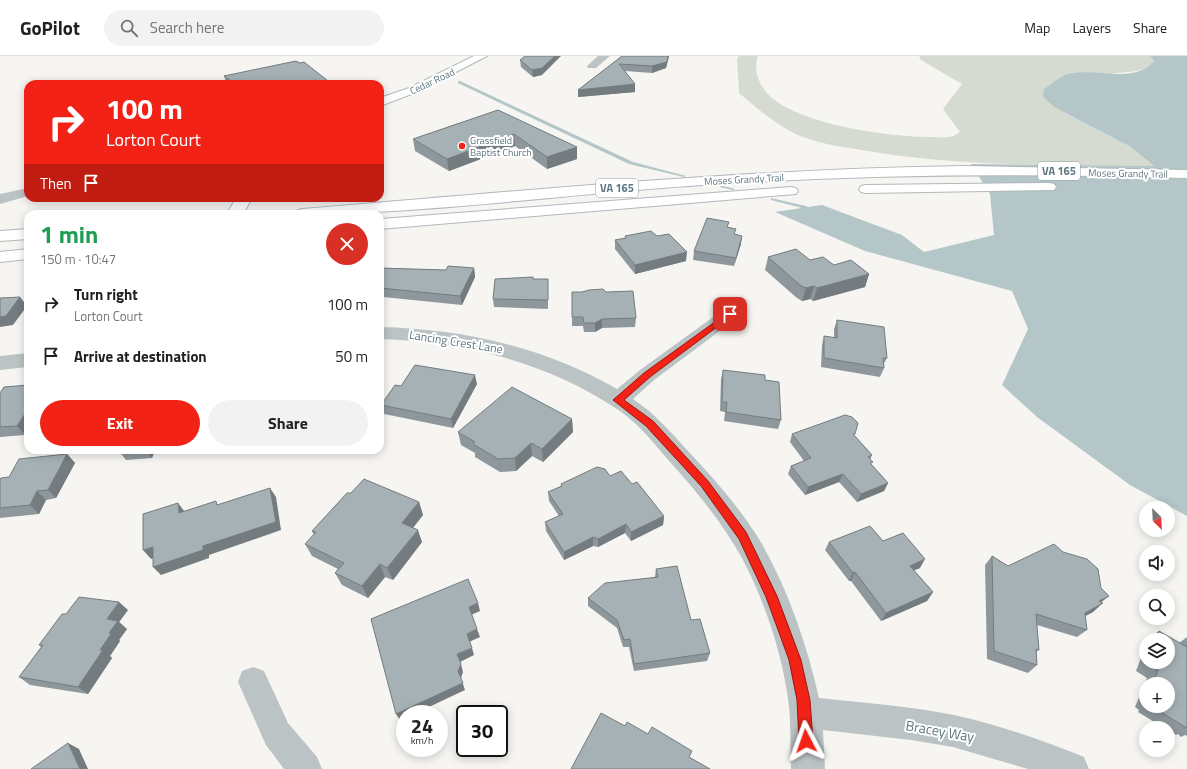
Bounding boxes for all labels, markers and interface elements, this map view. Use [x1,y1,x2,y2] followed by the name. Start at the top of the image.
[104,10,384,46] search box
[20,13,80,42] text: GoPilot
[150,16,224,39] text: Search here
[118,17,140,39] icon: search
[1024,17,1050,38] text: Map
[1072,17,1111,38] text: Layers
[1133,17,1167,38] text: Share
[407,65,457,98] street label: Cedar Road
[106,87,183,130] text: 100 m
[40,96,92,148] icon: right
[106,126,201,153] text: Lorton Court
[470,133,532,160] place label: Grassfield Baptist Church
[457,141,467,151] marker: Grassfield Baptist Church
[1038,162,1080,180] road number: VA 165
[1088,165,1168,182] street label: Moses Grandy Trail
[704,170,784,189] street label: Moses Grandy Trail
[40,172,72,195] text: Then
[80,172,102,194] icon: arrive
[596,179,638,197] road number: VA 165
[40,216,98,252] text: 1 min
[326,223,368,265] button: close
[40,249,116,269] text: 150 m · 10:47
[74,283,138,306] text: Turn right
[40,293,62,315] icon: right
[327,293,368,316] text: 100 m
[713,297,747,331] pin
[719,303,741,325] icon: arrive
[74,306,143,326] text: Lorton Court
[408,325,504,358] street label: Lancing Crest Lane
[40,345,62,367] icon: arrive
[74,345,207,368] text: Arrive at destination
[335,345,368,368] text: 50 m
[40,400,200,446] button: Exit
[208,400,368,446] button: Share
[1139,501,1175,537] north arrow
[1139,501,1175,757] map controls
[1139,545,1175,581] button: sound
[1139,589,1175,625] button: search
[1139,633,1175,669] button: layers
[1139,677,1175,713] button: +
[456,705,508,757] speed limit sign: 30
[411,710,433,741] text: 24
[904,714,976,747] street label: Bracey Way
[785,720,827,762] position arrow
[1139,721,1175,757] button: −
[411,733,433,748] text: km/h

